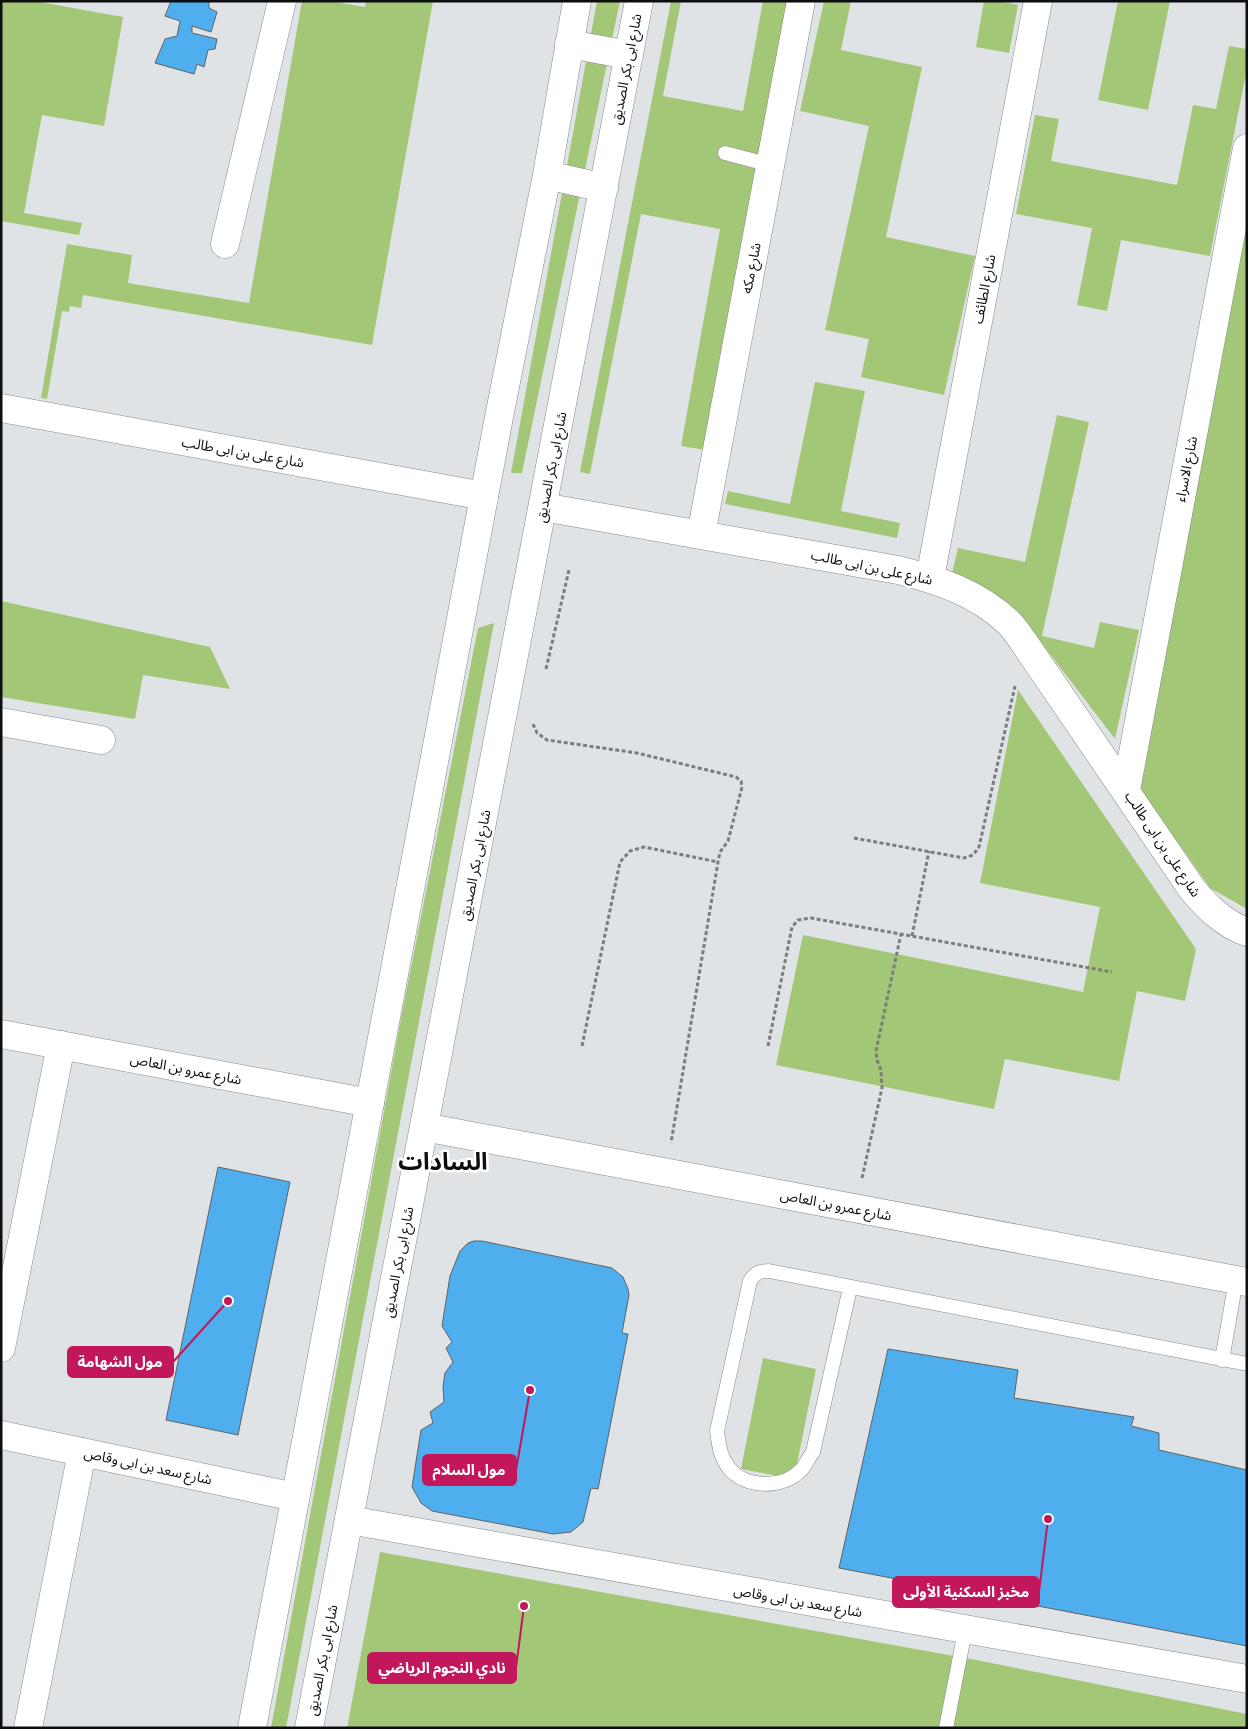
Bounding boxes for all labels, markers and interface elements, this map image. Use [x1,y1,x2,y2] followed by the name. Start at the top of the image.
[604,12,648,126] street label: شارع ابى بكر الصديق
[735,241,767,295] street label: شارع مكه
[967,252,1001,326] street label: شارع الطائف
[529,410,573,524] street label: شارع ابى بكر الصديق
[180,430,306,474] street label: شارع على بن ابى طالب
[1169,434,1203,504] street label: شارع الاسراء
[809,543,935,591] street label: شارع على بن ابى طالب
[1119,786,1207,902] street label: شارع على بن ابى طالب
[453,808,497,922] street label: شارع ابى بكر الصديق
[128,1047,244,1091] street label: شارع عمرو بن العاص
[398,1142,488,1177] district label: السادات
[778,1183,894,1227] street label: شارع عمرو بن العاص
[376,1205,420,1319] street label: شارع ابى بكر الصديق
[68,1347,173,1377] callout: مول الشهامة
[78,1349,162,1372] text: مول الشهامة
[82,1442,214,1490] street label: شارع سعد بن ابى وقاص
[423,1455,516,1485] callout: مول السلام
[433,1457,505,1481] text: مول السلام
[893,1577,1039,1607] callout: مخبز السكنية الأولى
[732,1579,864,1623] street label: شارع سعد بن ابى وقاص
[903,1579,1029,1602] text: مخبز السكنية الأولى
[300,1603,344,1717] street label: شارع ابى بكر الصديق
[368,1653,516,1683] callout: نادي النجوم الرياضي
[378,1655,506,1679] text: نادي النجوم الرياضي

